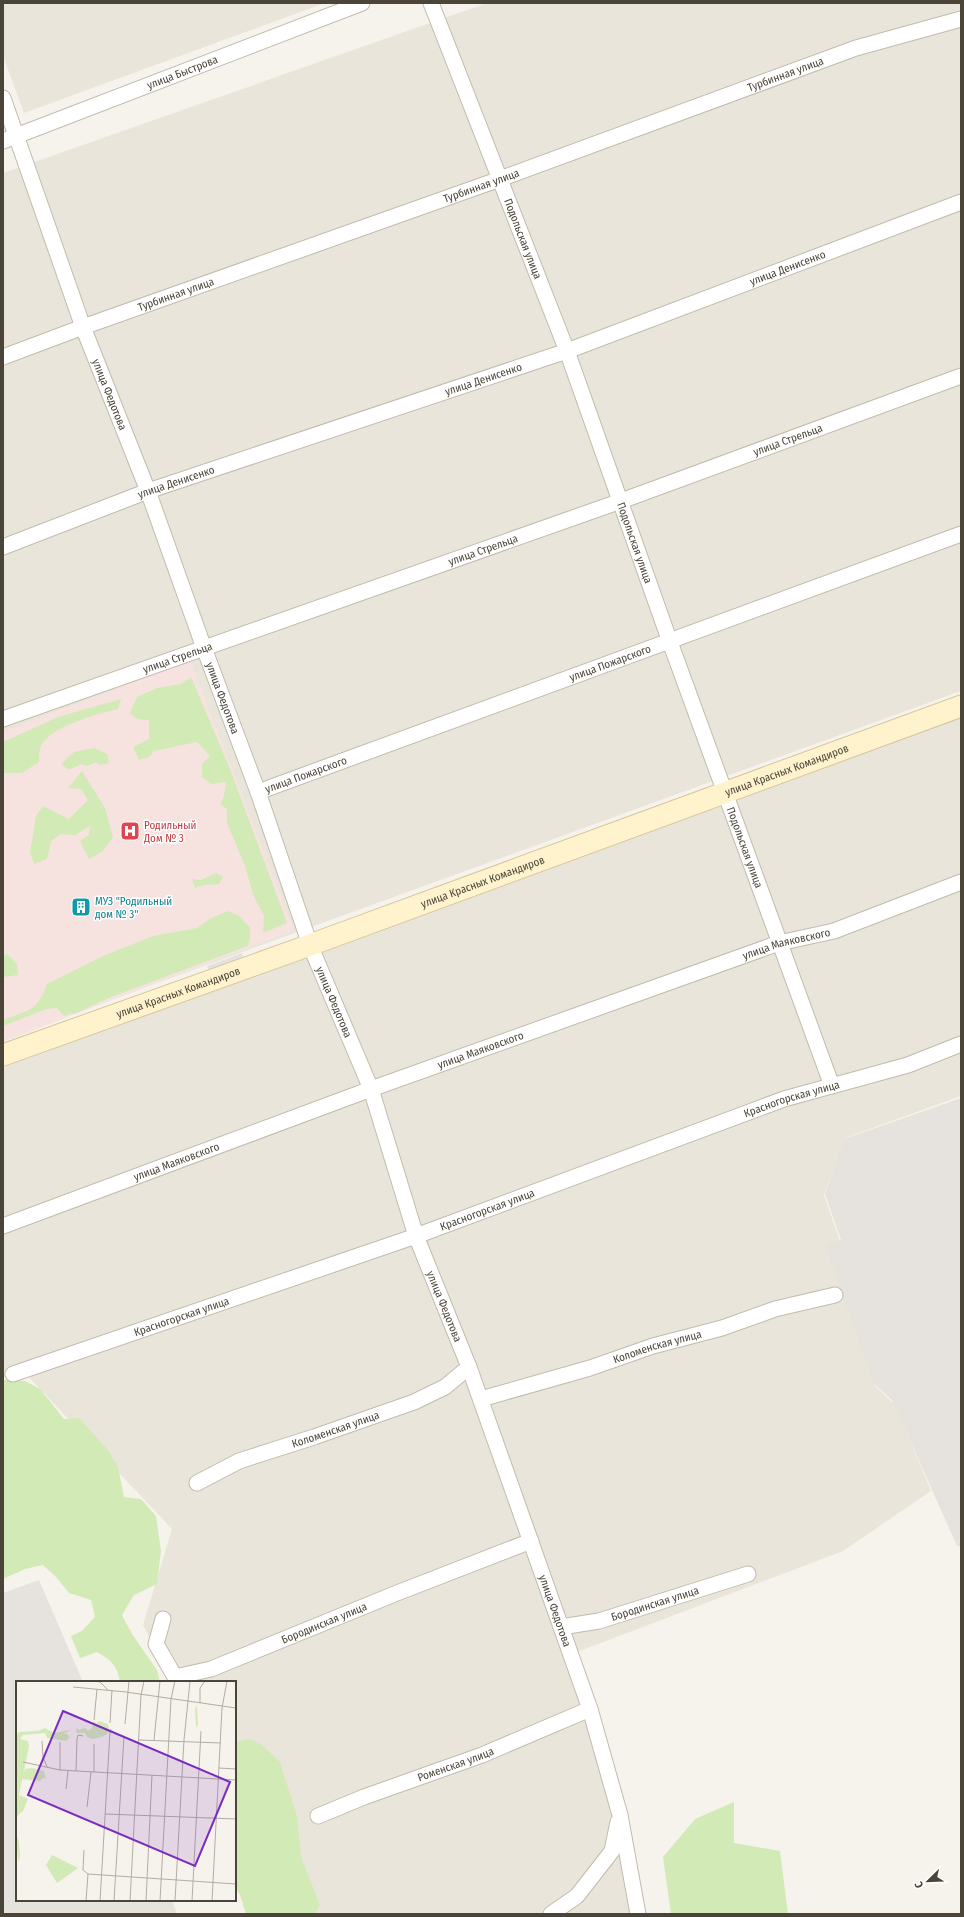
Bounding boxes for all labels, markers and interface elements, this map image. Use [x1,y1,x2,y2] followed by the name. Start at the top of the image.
[145,53,220,92] street label: улица Быстрова
[746,55,825,94] street label: Турбинная улица
[442,166,521,206] street label: Турбинная улица
[501,197,544,281] street label: Подольская улица
[748,248,828,288] street label: улица Денисенко
[136,275,216,314] street label: Турбинная улица
[89,357,129,432] street label: улица Федотова
[443,360,524,398] street label: улица Денисенко
[752,421,824,459] street label: улица Стрельца
[136,463,216,501] street label: улица Денисенко
[614,501,655,585] street label: Подольская улица
[447,532,520,568] street label: улица Стрельца
[141,640,214,676] street label: улица Стрельца
[568,642,653,684] street label: улица Пожарского
[203,660,242,736] street label: улица Федотова
[723,742,851,799] street label: улица Красных Командиров
[263,754,349,796] street label: улица Пожарского
[724,805,765,890] street label: Подольская улица
[143,819,196,845] place label: Родильный Дом № 3
[119,820,141,842] hospital icon: Родильный Дом № 3
[419,853,546,911] street label: улица Красных Командиров
[95,895,172,921] place label: МУЗ "Родильный дом № 3"
[70,896,92,918] building icon: МУЗ "Родильный дом № 3"
[741,926,832,962] street label: улица Маяковского
[115,965,242,1021] street label: улица Красных Командиров
[313,965,354,1040] street label: улица Федотова
[436,1029,526,1072] street label: улица Маяковского
[742,1078,841,1120] street label: Красногорская улица
[132,1140,221,1184] street label: улица Маяковского
[438,1186,536,1233] street label: Красногорская улица
[424,1269,464,1344] street label: улица Федотова
[132,1294,231,1339] street label: Красногорская улица
[611,1328,703,1366] street label: Коломенская улица
[290,1409,381,1451] street label: Коломенская улица
[536,1573,573,1649] street label: улица Федотова
[610,1584,700,1624] street label: Бородинская улица
[280,1600,369,1647] street label: Бородинская улица
[16,1681,236,1901] inset map
[416,1745,496,1784] street label: Роменская улица
[908,1861,948,1901] north arrow
[912,1879,926,1890] text: С

